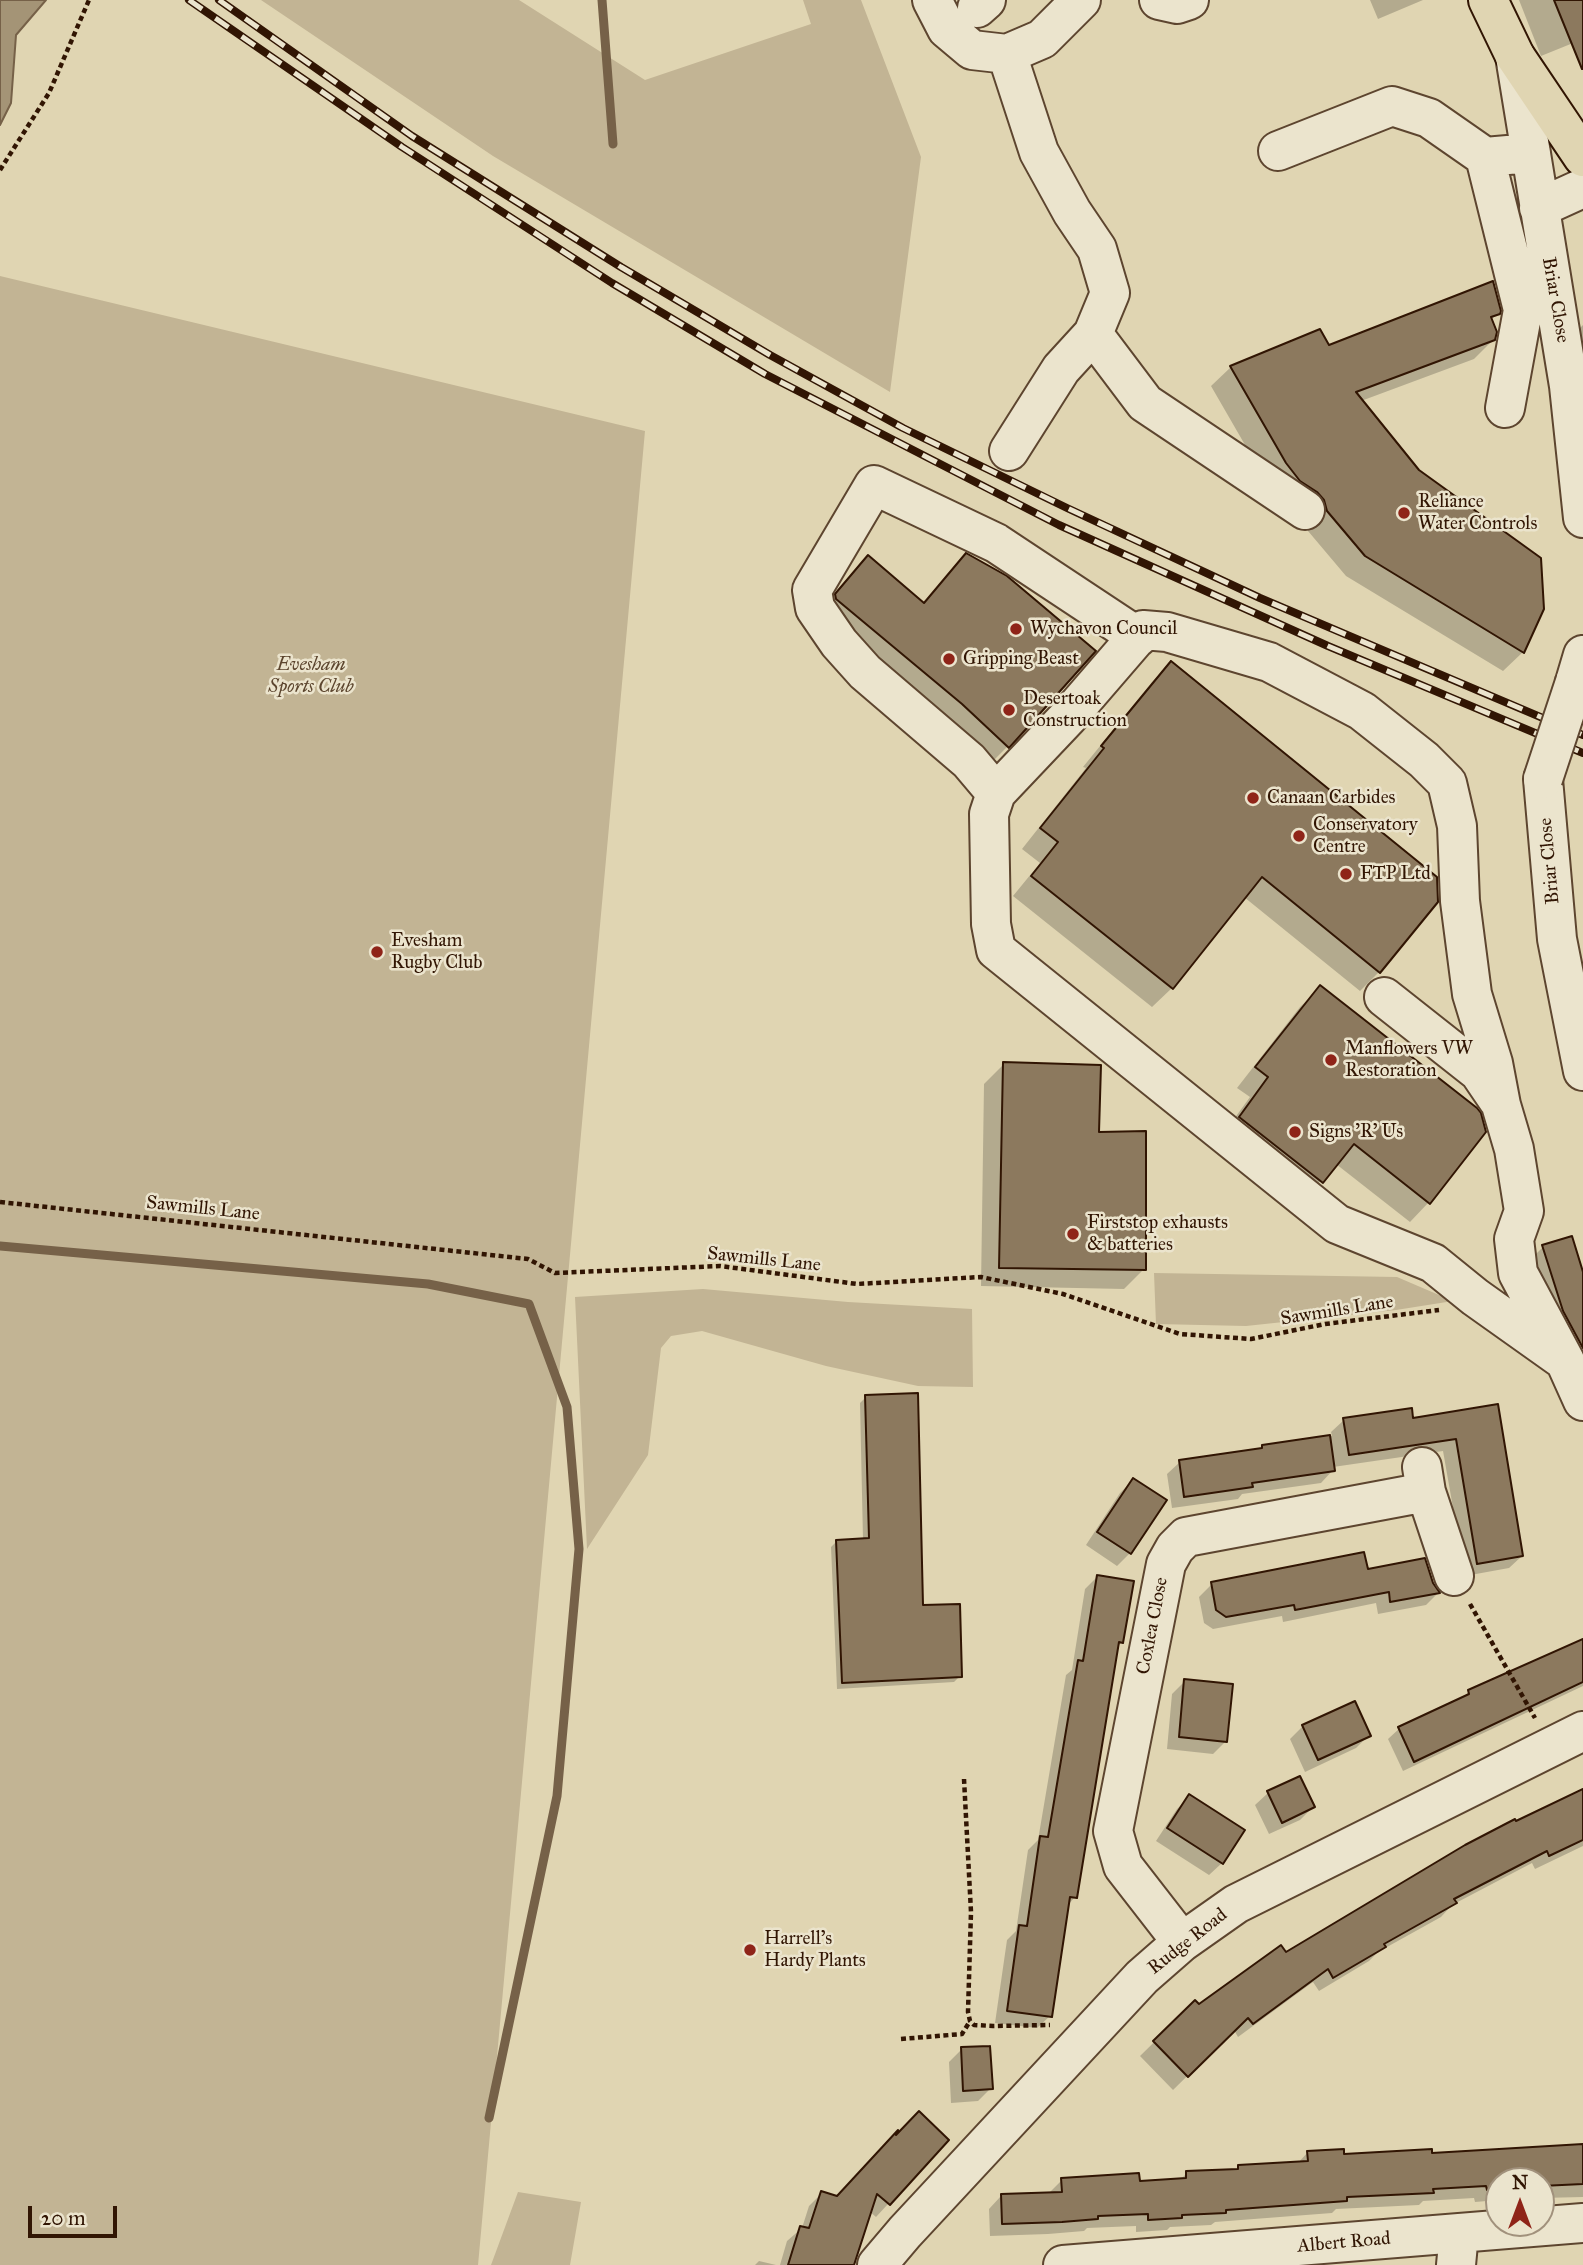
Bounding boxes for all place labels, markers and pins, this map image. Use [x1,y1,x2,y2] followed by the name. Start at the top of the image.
[1418,491,1537,535] place label: Reliance Water Controls
[1396,505,1412,521] marker: Reliance Water Controls
[1030,618,1178,640] place label: Wychavon Council
[1008,621,1024,637] marker: Wychavon Council
[963,648,1079,670] place label: Gripping Beast
[941,651,957,667] marker: Gripping Beast
[1023,688,1127,732] place label: Desertoak Construction
[1001,702,1017,718] marker: Desertoak Construction
[1267,787,1395,809] place label: Canaan Carbides
[1245,790,1261,806] marker: Canaan Carbides
[1313,814,1418,858] place label: Conservatory Centre
[1291,828,1307,844] marker: Conservatory Centre
[1360,863,1431,885] place label: FTP Ltd
[1338,866,1354,882] marker: FTP Ltd
[391,930,482,974] place label: Evesham Rugby Club
[369,944,385,960] marker: Evesham Rugby Club
[1345,1038,1473,1082] place label: Manflowers VW Restoration
[1323,1052,1339,1068] marker: Manflowers VW Restoration
[1309,1121,1403,1143] place label: Signs 'R' Us
[1287,1124,1303,1140] marker: Signs 'R' Us
[1087,1212,1228,1256] place label: Firststop exhausts & batteries
[1065,1226,1081,1242] marker: Firststop exhausts & batteries
[764,1928,866,1972] place label: Harrell's Hardy Plants
[742,1942,758,1958] marker: Harrell's Hardy Plants

